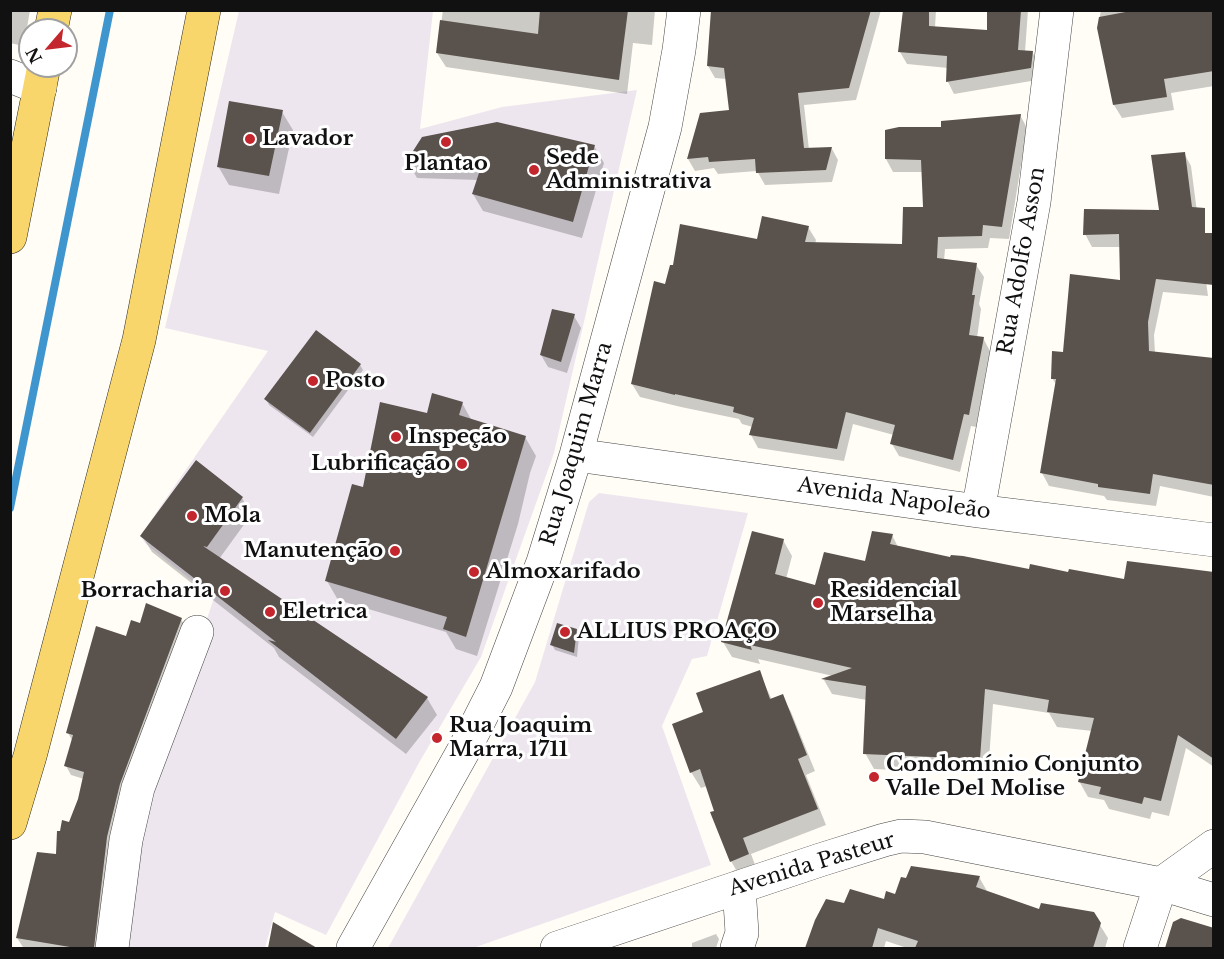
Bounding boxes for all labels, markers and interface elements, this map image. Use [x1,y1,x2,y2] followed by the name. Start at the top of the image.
[18,18,78,78] north arrow
[22,44,46,67] text: N
[262,126,353,152] place label: Lavador
[243,132,257,146] marker: Lavador
[439,135,453,149] marker: Plantao
[546,145,711,195] place label: Sede Administrativa
[404,151,488,177] place label: Plantao
[527,163,541,177] marker: Sede Administrativa
[993,165,1051,357] street label: Rua Adolfo Asson
[536,339,618,549] street label: Rua Joaquim Marra
[325,368,385,394] place label: Posto
[306,374,320,388] marker: Posto
[408,424,507,450] place label: Inspeção
[389,430,403,444] marker: Inspeção
[311,451,450,477] place label: Lubrificação
[455,457,469,471] marker: Lubrificação
[796,473,992,525] street label: Avenida Napoleão
[204,503,261,529] place label: Mola
[185,509,199,523] marker: Mola
[243,538,383,564] place label: Manutenção
[388,544,402,558] marker: Manutenção
[486,559,641,585] place label: Almoxarifado
[467,565,481,579] marker: Almoxarifado
[80,578,213,604] place label: Borracharia
[830,578,958,628] place label: Residencial Marselha
[218,584,232,598] marker: Borracharia
[811,596,825,610] marker: Residencial Marselha
[282,599,368,625] place label: Eletrica
[263,605,277,619] marker: Eletrica
[577,619,777,645] place label: ALLIUS PROAÇO
[558,625,572,639] marker: ALLIUS PROAÇO
[449,713,592,763] place label: Rua Joaquim Marra, 1711
[430,731,444,745] marker: Rua Joaquim Marra, 1711
[886,752,1139,802] place label: Condomínio Conjunto Valle Del Molise
[867,770,881,784] marker: Condomínio Conjunto Valle Del Molise
[726,828,898,902] street label: Avenida Pasteur

